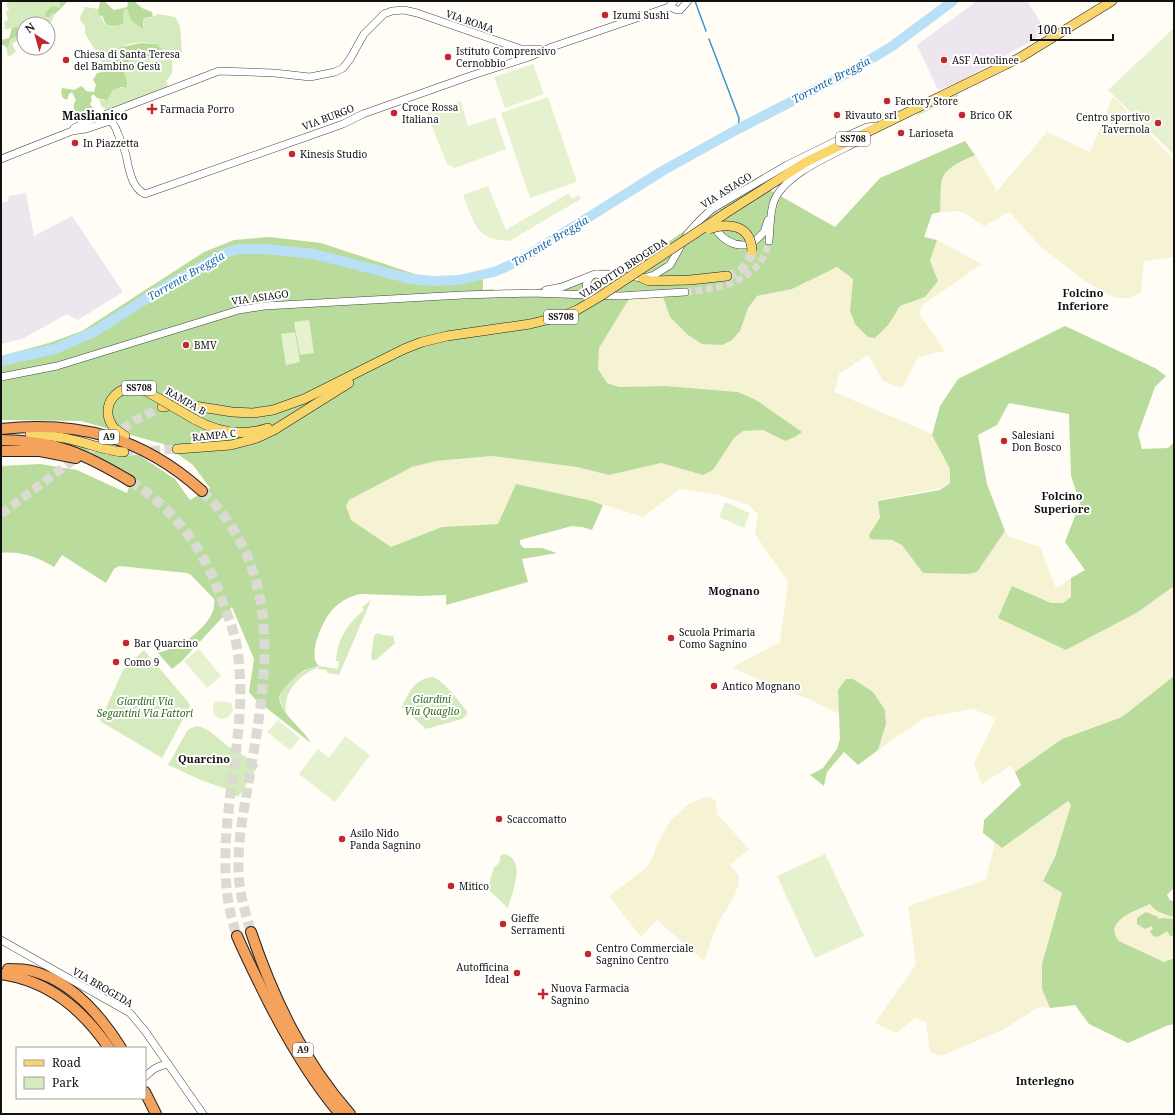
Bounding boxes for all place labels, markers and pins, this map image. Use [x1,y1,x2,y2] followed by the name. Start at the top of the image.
[613,8,670,22] place label: Izumi Sushi
[600,10,610,20] marker: Izumi Sushi
[456,44,556,70] place label: Istituto Comprensivo Cernobbio
[74,47,181,73] place label: Chiesa di Santa Teresa del Bambino Gesù
[443,52,453,62] marker: Istituto Comprensivo Cernobbio
[952,53,1019,67] place label: ASF Autolinee
[61,55,71,65] marker: Chiesa di Santa Teresa del Bambino Gesù
[939,55,949,65] marker: ASF Autolinee
[895,94,958,108] place label: Factory Store
[882,96,892,106] marker: Factory Store
[402,100,459,126] place label: Croce Rossa Italiana
[160,102,234,116] place label: Farmacia Porro
[147,104,157,114] marker: Farmacia Porro
[389,108,399,118] marker: Croce Rossa Italiana
[845,108,897,122] place label: Rivauto srl
[970,108,1013,122] place label: Brico OK
[832,110,842,120] marker: Rivauto srl
[957,110,967,120] marker: Brico OK
[1076,110,1150,136] place label: Centro sportivo Tavernola
[1153,118,1163,128] marker: Centro sportivo Tavernola
[909,126,954,140] place label: Larioseta
[896,128,906,138] marker: Larioseta
[83,136,139,150] place label: In Piazzetta
[70,138,80,148] marker: In Piazzetta
[300,147,367,161] place label: Kinesis Studio
[287,149,297,159] marker: Kinesis Studio
[194,338,217,352] place label: BMV
[181,340,191,350] marker: BMV
[1012,428,1062,454] place label: Salesiani Don Bosco
[999,436,1009,446] marker: Salesiani Don Bosco
[679,625,756,651] place label: Scuola Primaria Como Sagnino
[666,633,676,643] marker: Scuola Primaria Como Sagnino
[134,636,198,650] place label: Bar Quarcino
[121,638,131,648] marker: Bar Quarcino
[124,655,159,669] place label: Como 9
[111,657,121,667] marker: Como 9
[722,679,801,693] place label: Antico Mognano
[709,681,719,691] marker: Antico Mognano
[507,812,567,826] place label: Scaccomatto
[494,814,504,824] marker: Scaccomatto
[350,826,421,852] place label: Asilo Nido Panda Sagnino
[337,834,347,844] marker: Asilo Nido Panda Sagnino
[459,879,489,893] place label: Mitico
[446,881,456,891] marker: Mitico
[511,911,565,937] place label: Gieffe Serramenti
[498,919,508,929] marker: Gieffe Serramenti
[596,941,694,967] place label: Centro Commerciale Sagnino Centro
[583,949,593,959] marker: Centro Commerciale Sagnino Centro
[456,960,509,986] place label: Autofficina Ideal
[512,968,522,978] marker: Autofficina Ideal
[551,981,630,1007] place label: Nuova Farmacia Sagnino
[538,989,548,999] marker: Nuova Farmacia Sagnino

